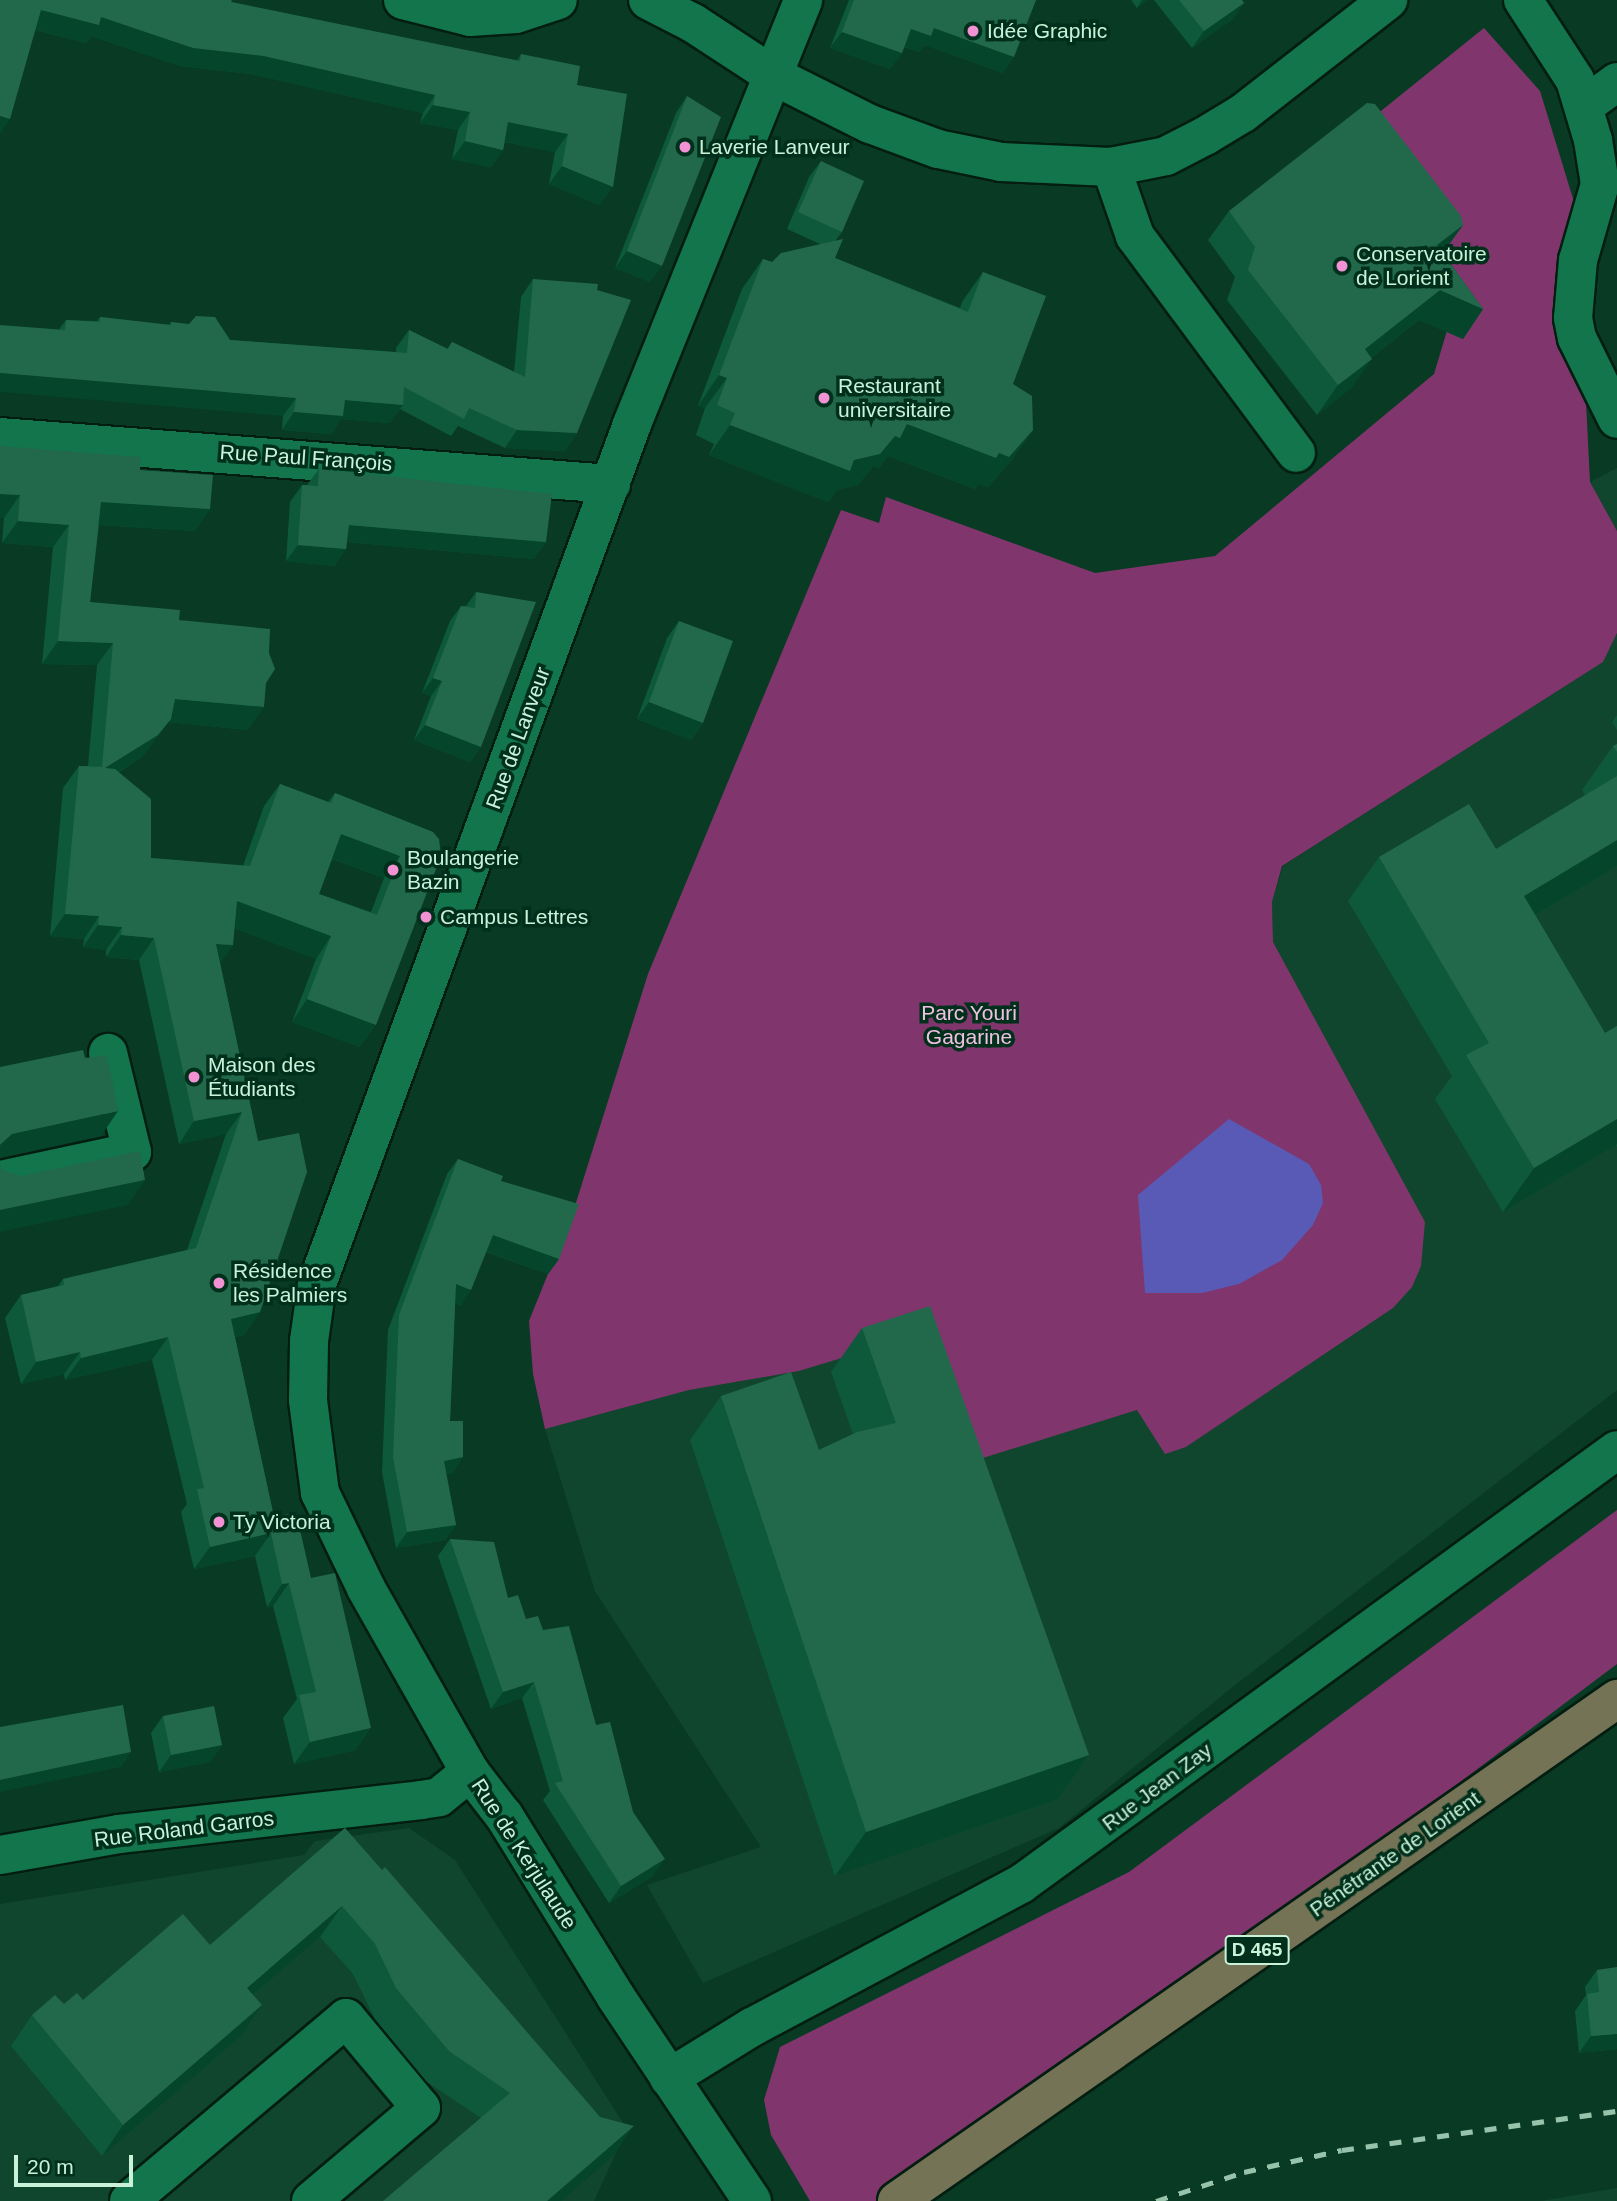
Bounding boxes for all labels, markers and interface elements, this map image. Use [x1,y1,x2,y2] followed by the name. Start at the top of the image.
[987,18,1107,44] place label: Idée Graphic
[965,23,981,39] marker: Idée Graphic
[699,134,850,160] place label: Laverie Lanveur
[677,139,693,155] marker: Laverie Lanveur
[1356,241,1487,291] place label: Conservatoire de Lorient
[1334,258,1350,274] marker: Conservatoire de Lorient
[838,373,951,423] place label: Restaurant universitaire
[816,390,832,406] marker: Restaurant universitaire
[219,439,393,477] street label: Rue Paul François
[481,663,555,813] street label: Rue de Lanveur
[407,845,519,895] place label: Boulangerie Bazin
[385,862,401,878] marker: Boulangerie Bazin
[440,904,588,930] place label: Campus Lettres
[418,909,434,925] marker: Campus Lettres
[921,1000,1017,1050] park label: Parc Youri Gagarine
[208,1052,315,1102] place label: Maison des Étudiants
[186,1069,202,1085] marker: Maison des Étudiants
[233,1258,347,1308] place label: Résidence les Palmiers
[211,1275,227,1291] marker: Résidence les Palmiers
[233,1509,331,1535] place label: Ty Victoria
[211,1514,227,1530] marker: Ty Victoria
[1097,1738,1217,1836] street label: Rue Jean Zay
[466,1774,582,1934] street label: Rue de Kerjulaude
[1305,1786,1485,1922] street label: Pénétrante de Lorient
[93,1805,275,1853] street label: Rue Roland Garros
[1224,1934,1290,1966] road number: D 465
[18,2142,136,2186] scale bar
[27,2155,74,2178] text: 20 m

